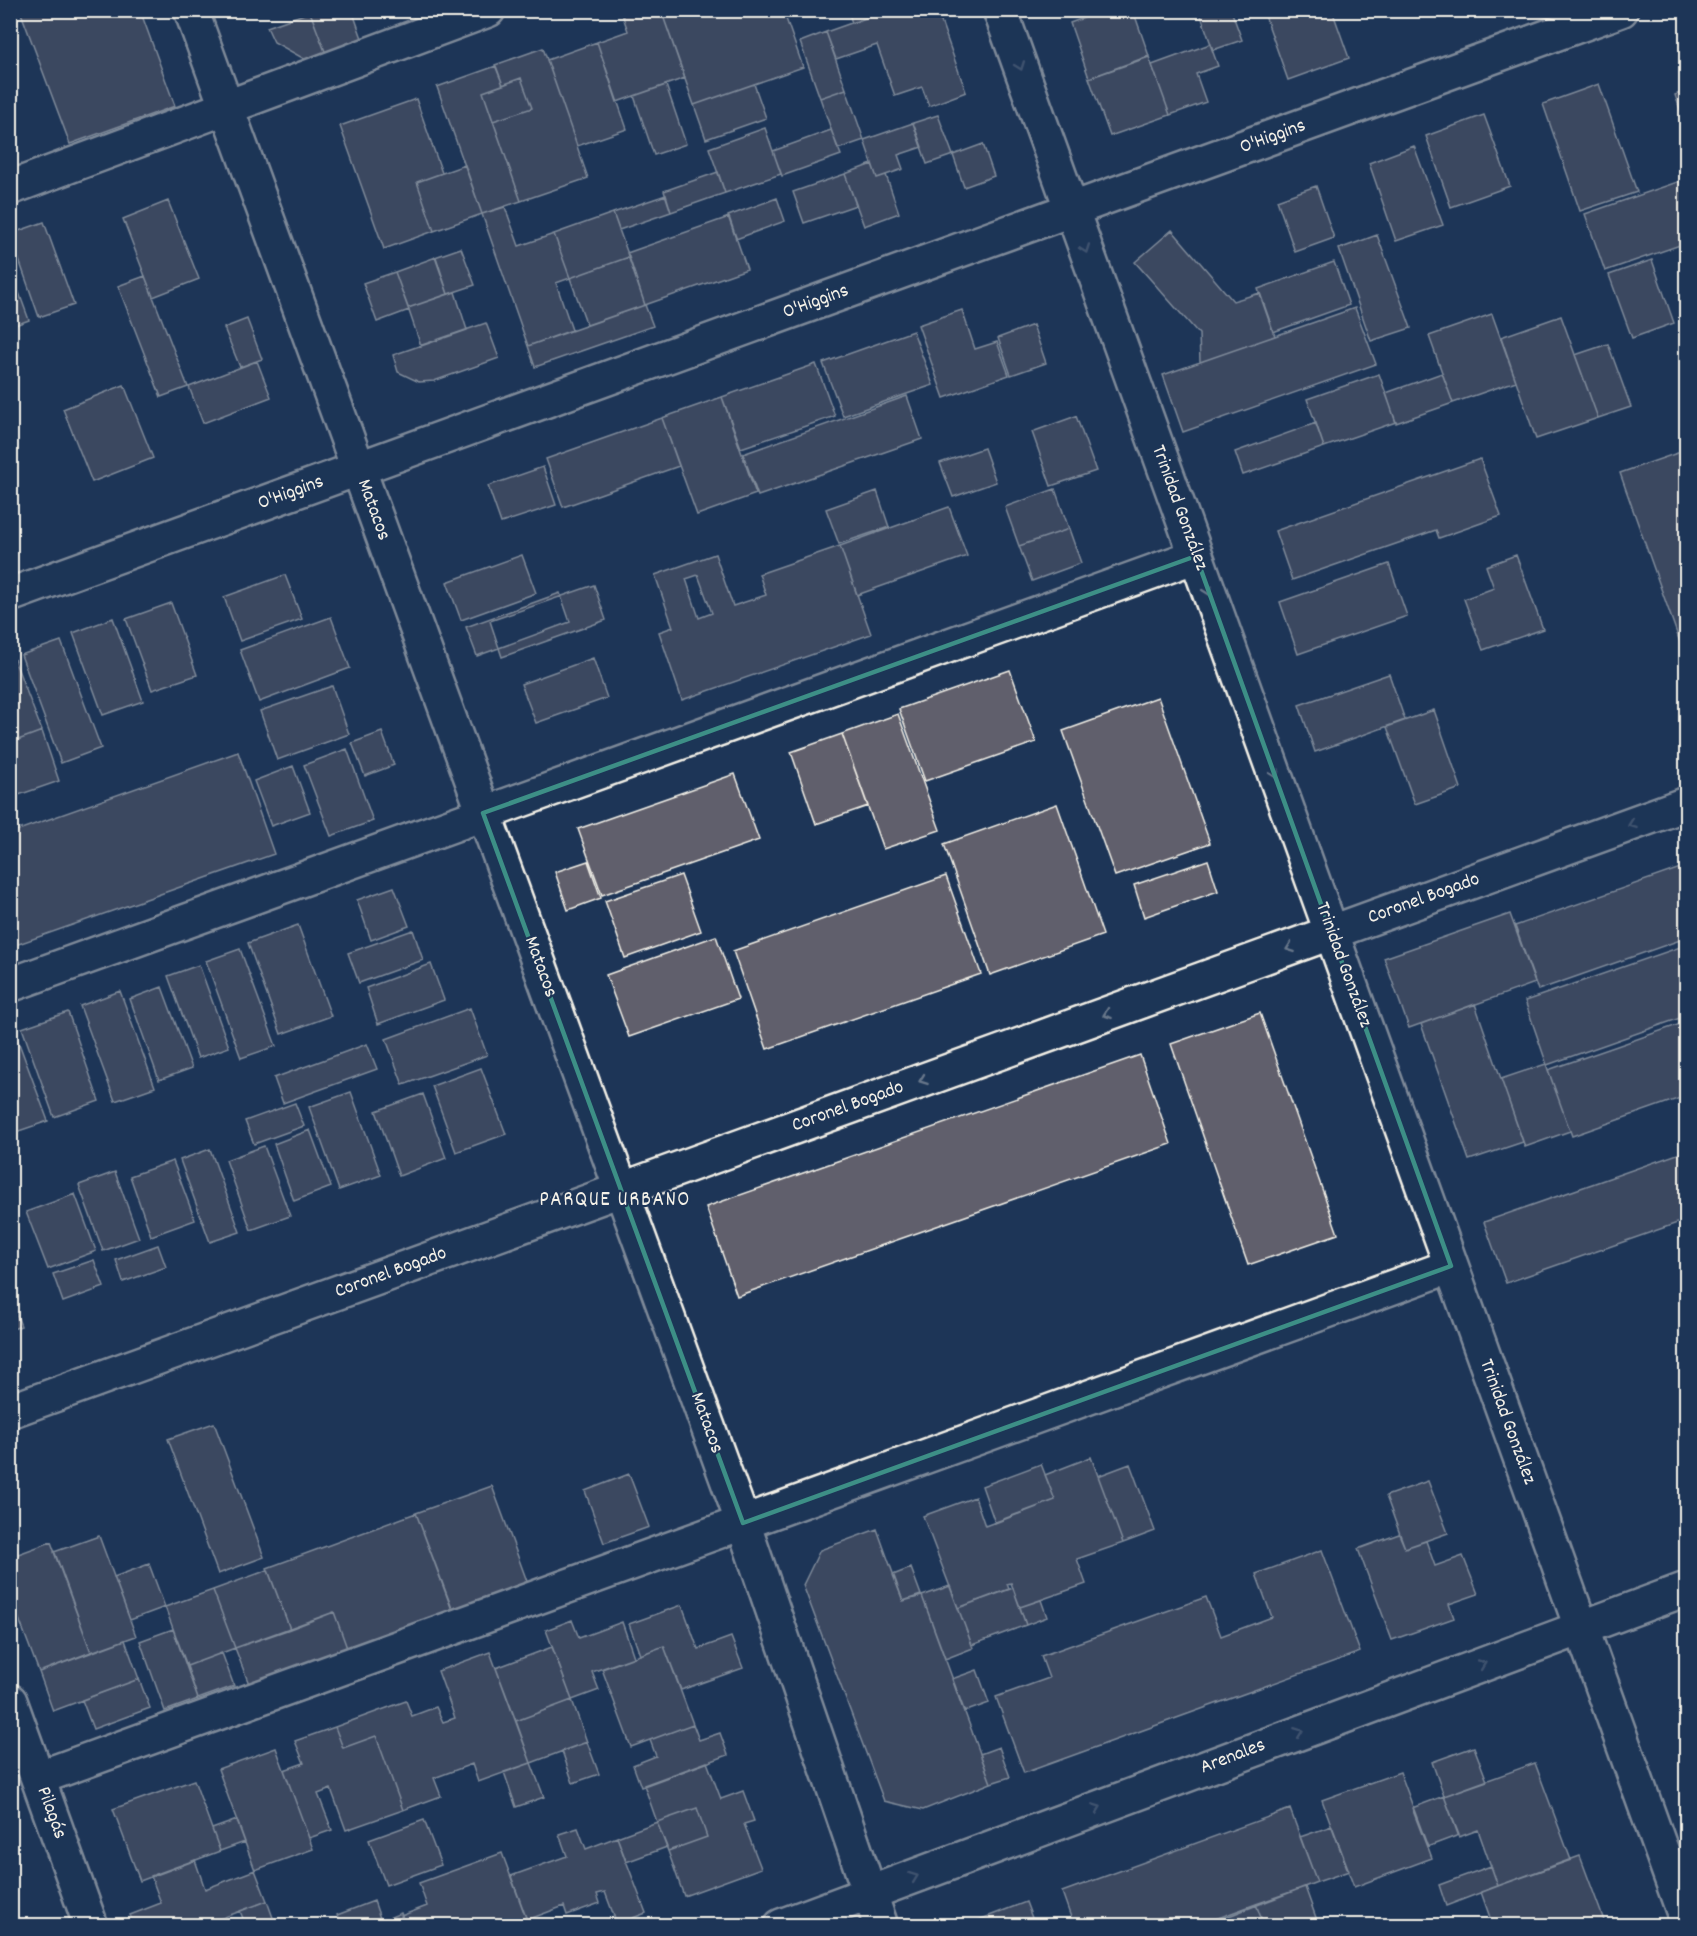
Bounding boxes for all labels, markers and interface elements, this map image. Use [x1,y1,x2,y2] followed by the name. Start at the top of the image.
[1012,60,1025,70] one-way arrow
[1236,112,1310,162] street label: O'Higgins
[1078,243,1091,254] one-way arrow
[779,277,853,327] street label: O'Higgins
[1143,441,1215,575] street label: Trinidad González
[254,468,328,518] street label: O'Higgins
[349,476,397,544] street label: Matacos
[1201,585,1214,596] one-way arrow
[1267,768,1280,779] one-way arrow
[1627,817,1638,829] one-way arrow
[1364,866,1484,932] street label: Coronel Bogado
[1307,898,1379,1032] street label: Trinidad González
[516,933,564,1001] street label: Matacos
[1285,940,1296,953] one-way arrow
[1102,1006,1113,1019] one-way arrow
[919,1073,929,1086] one-way arrow
[788,1074,908,1140] street label: Coronel Bogado
[539,1186,691,1216] district label: PARQUE URBANO
[331,1240,451,1306] street label: Coronel Bogado
[1471,1355,1543,1489] street label: Trinidad González
[682,1389,730,1457] street label: Matacos
[1476,1658,1487,1671] one-way arrow
[1293,1727,1304,1739] one-way arrow
[1196,1732,1270,1782] street label: Arenales
[29,1783,73,1843] street label: Pilagás
[1091,1803,1102,1815] one-way arrow
[909,1871,919,1884] one-way arrow

